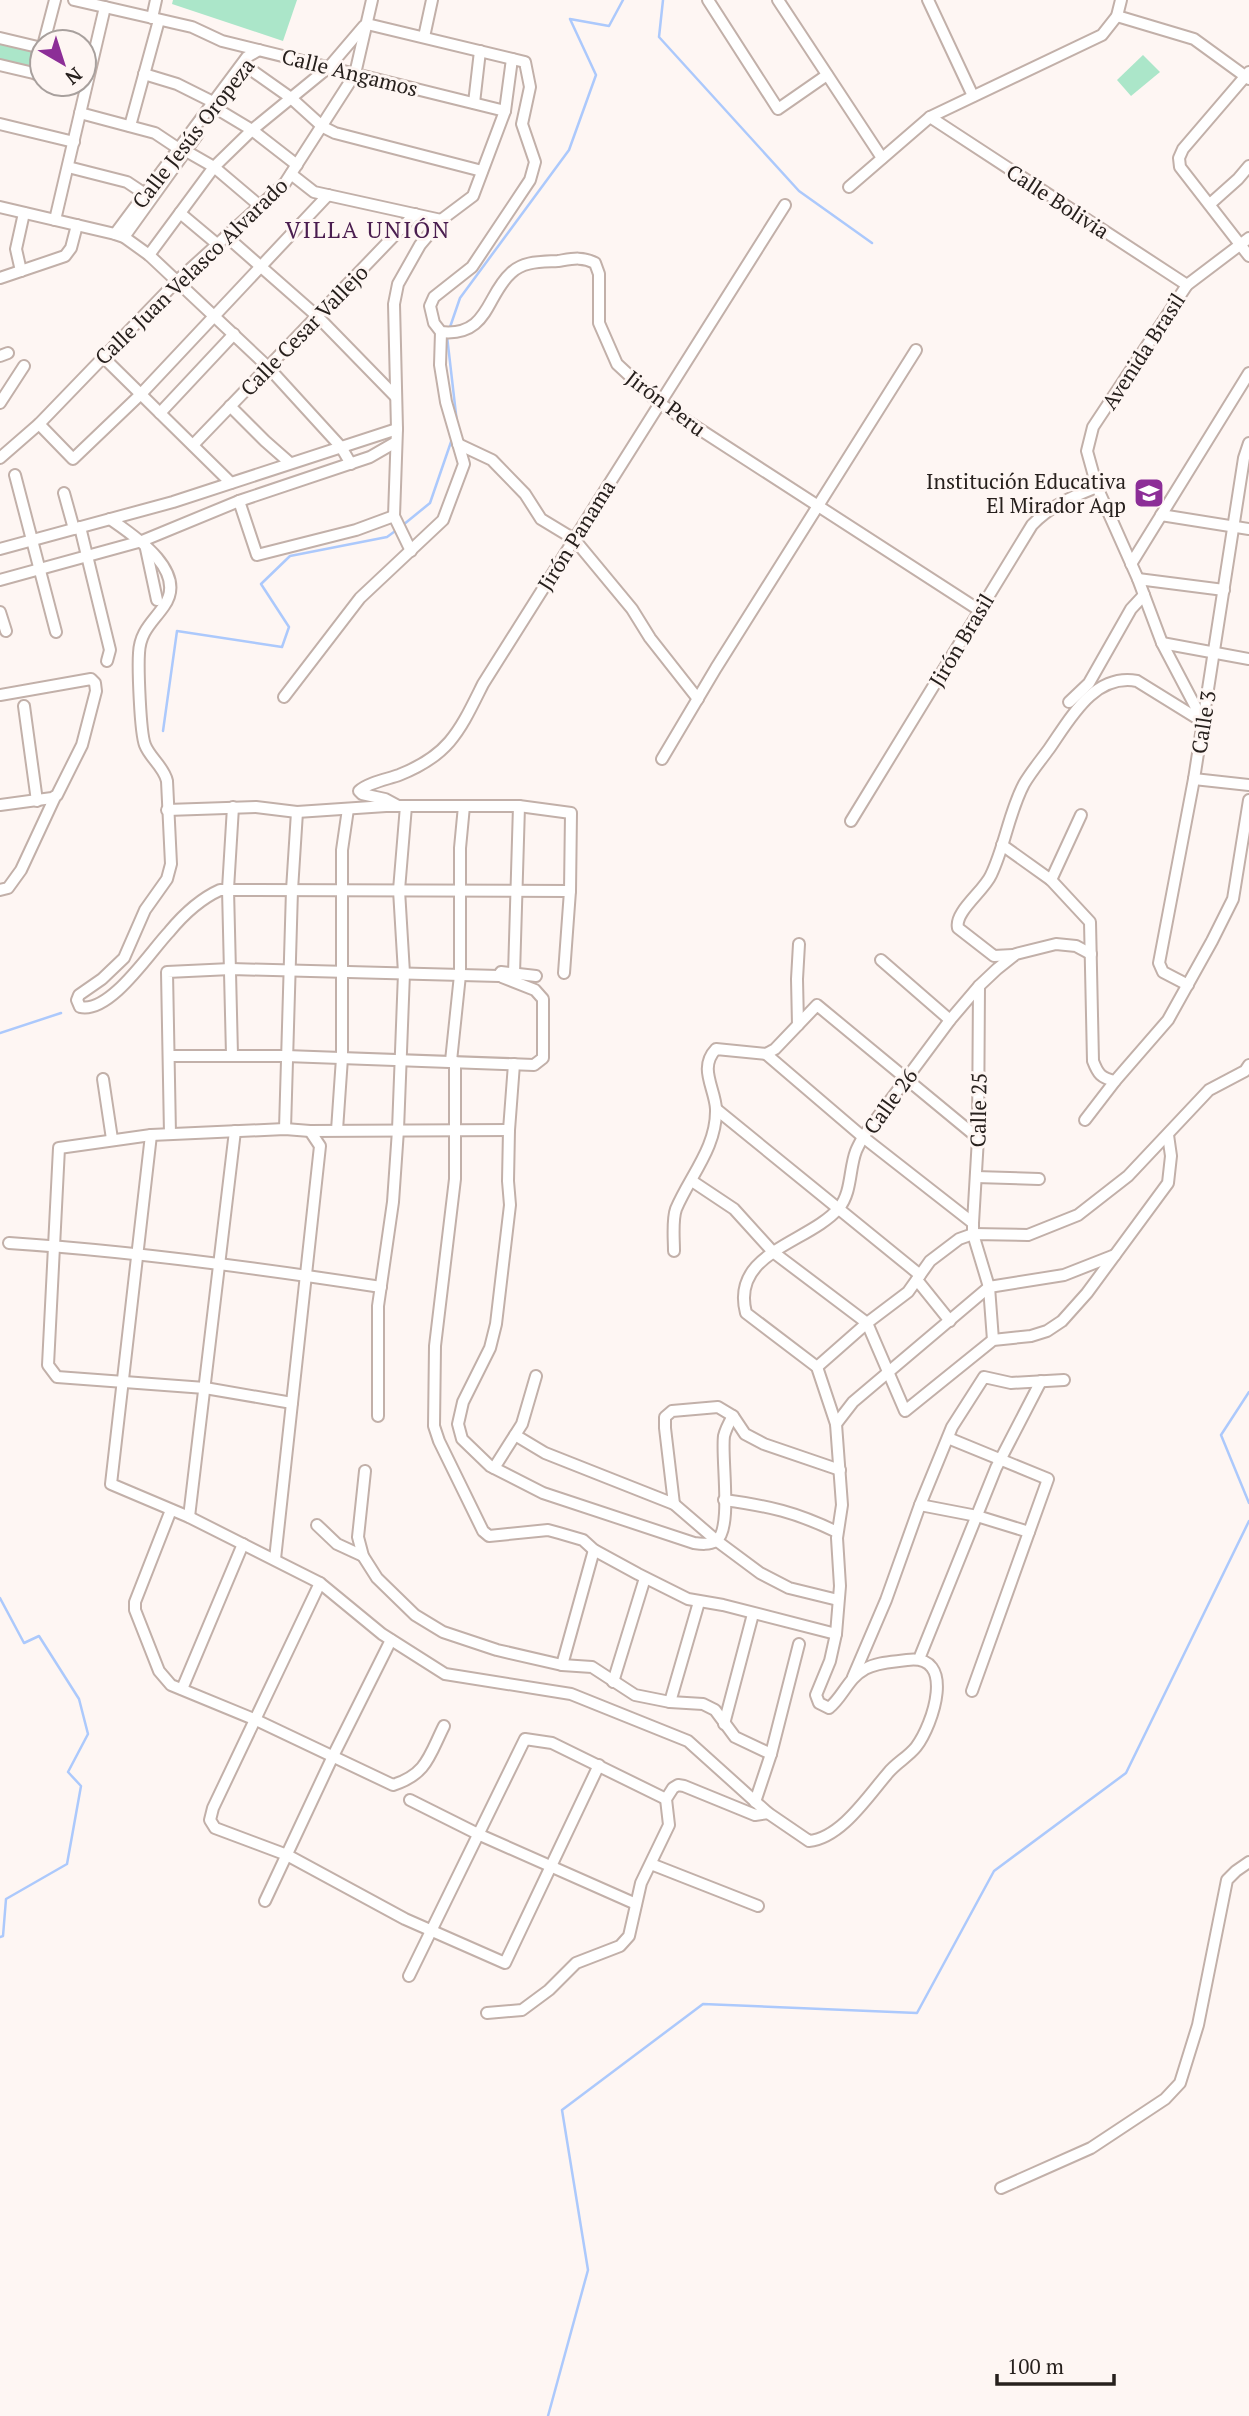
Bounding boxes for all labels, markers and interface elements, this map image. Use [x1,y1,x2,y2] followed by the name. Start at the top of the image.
[28,28,98,98] north arrow
[279,42,421,102] street label: Calle Angamos
[125,52,261,214] street label: Calle Jesús Oropeza
[60,62,87,91] text: N
[1001,157,1115,245] street label: Calle Bolivia
[89,171,293,371] street label: Calle Juan Velasco Alvarado
[285,214,451,245] district label: VILLA UNIÓN
[234,258,374,402] street label: Calle Cesar Vallejo
[1095,288,1191,414] street label: Avenida Brasil
[620,364,712,442] street label: Jirón Peru
[926,467,1126,519] place label: Institución Educativa El Mirador Aqp
[531,474,621,596] street label: Jirón Panama
[1132,476,1166,510] school or university icon: Institución Educativa El Mirador Aqp
[922,588,1000,692] street label: Jirón Brasil
[1184,688,1222,756] street label: Calle 3
[857,1063,923,1139] street label: Calle 26
[963,1072,993,1148] street label: Calle 25
[997,2342,1114,2386] scale bar
[1007,2352,1064,2380] text: 100 m

